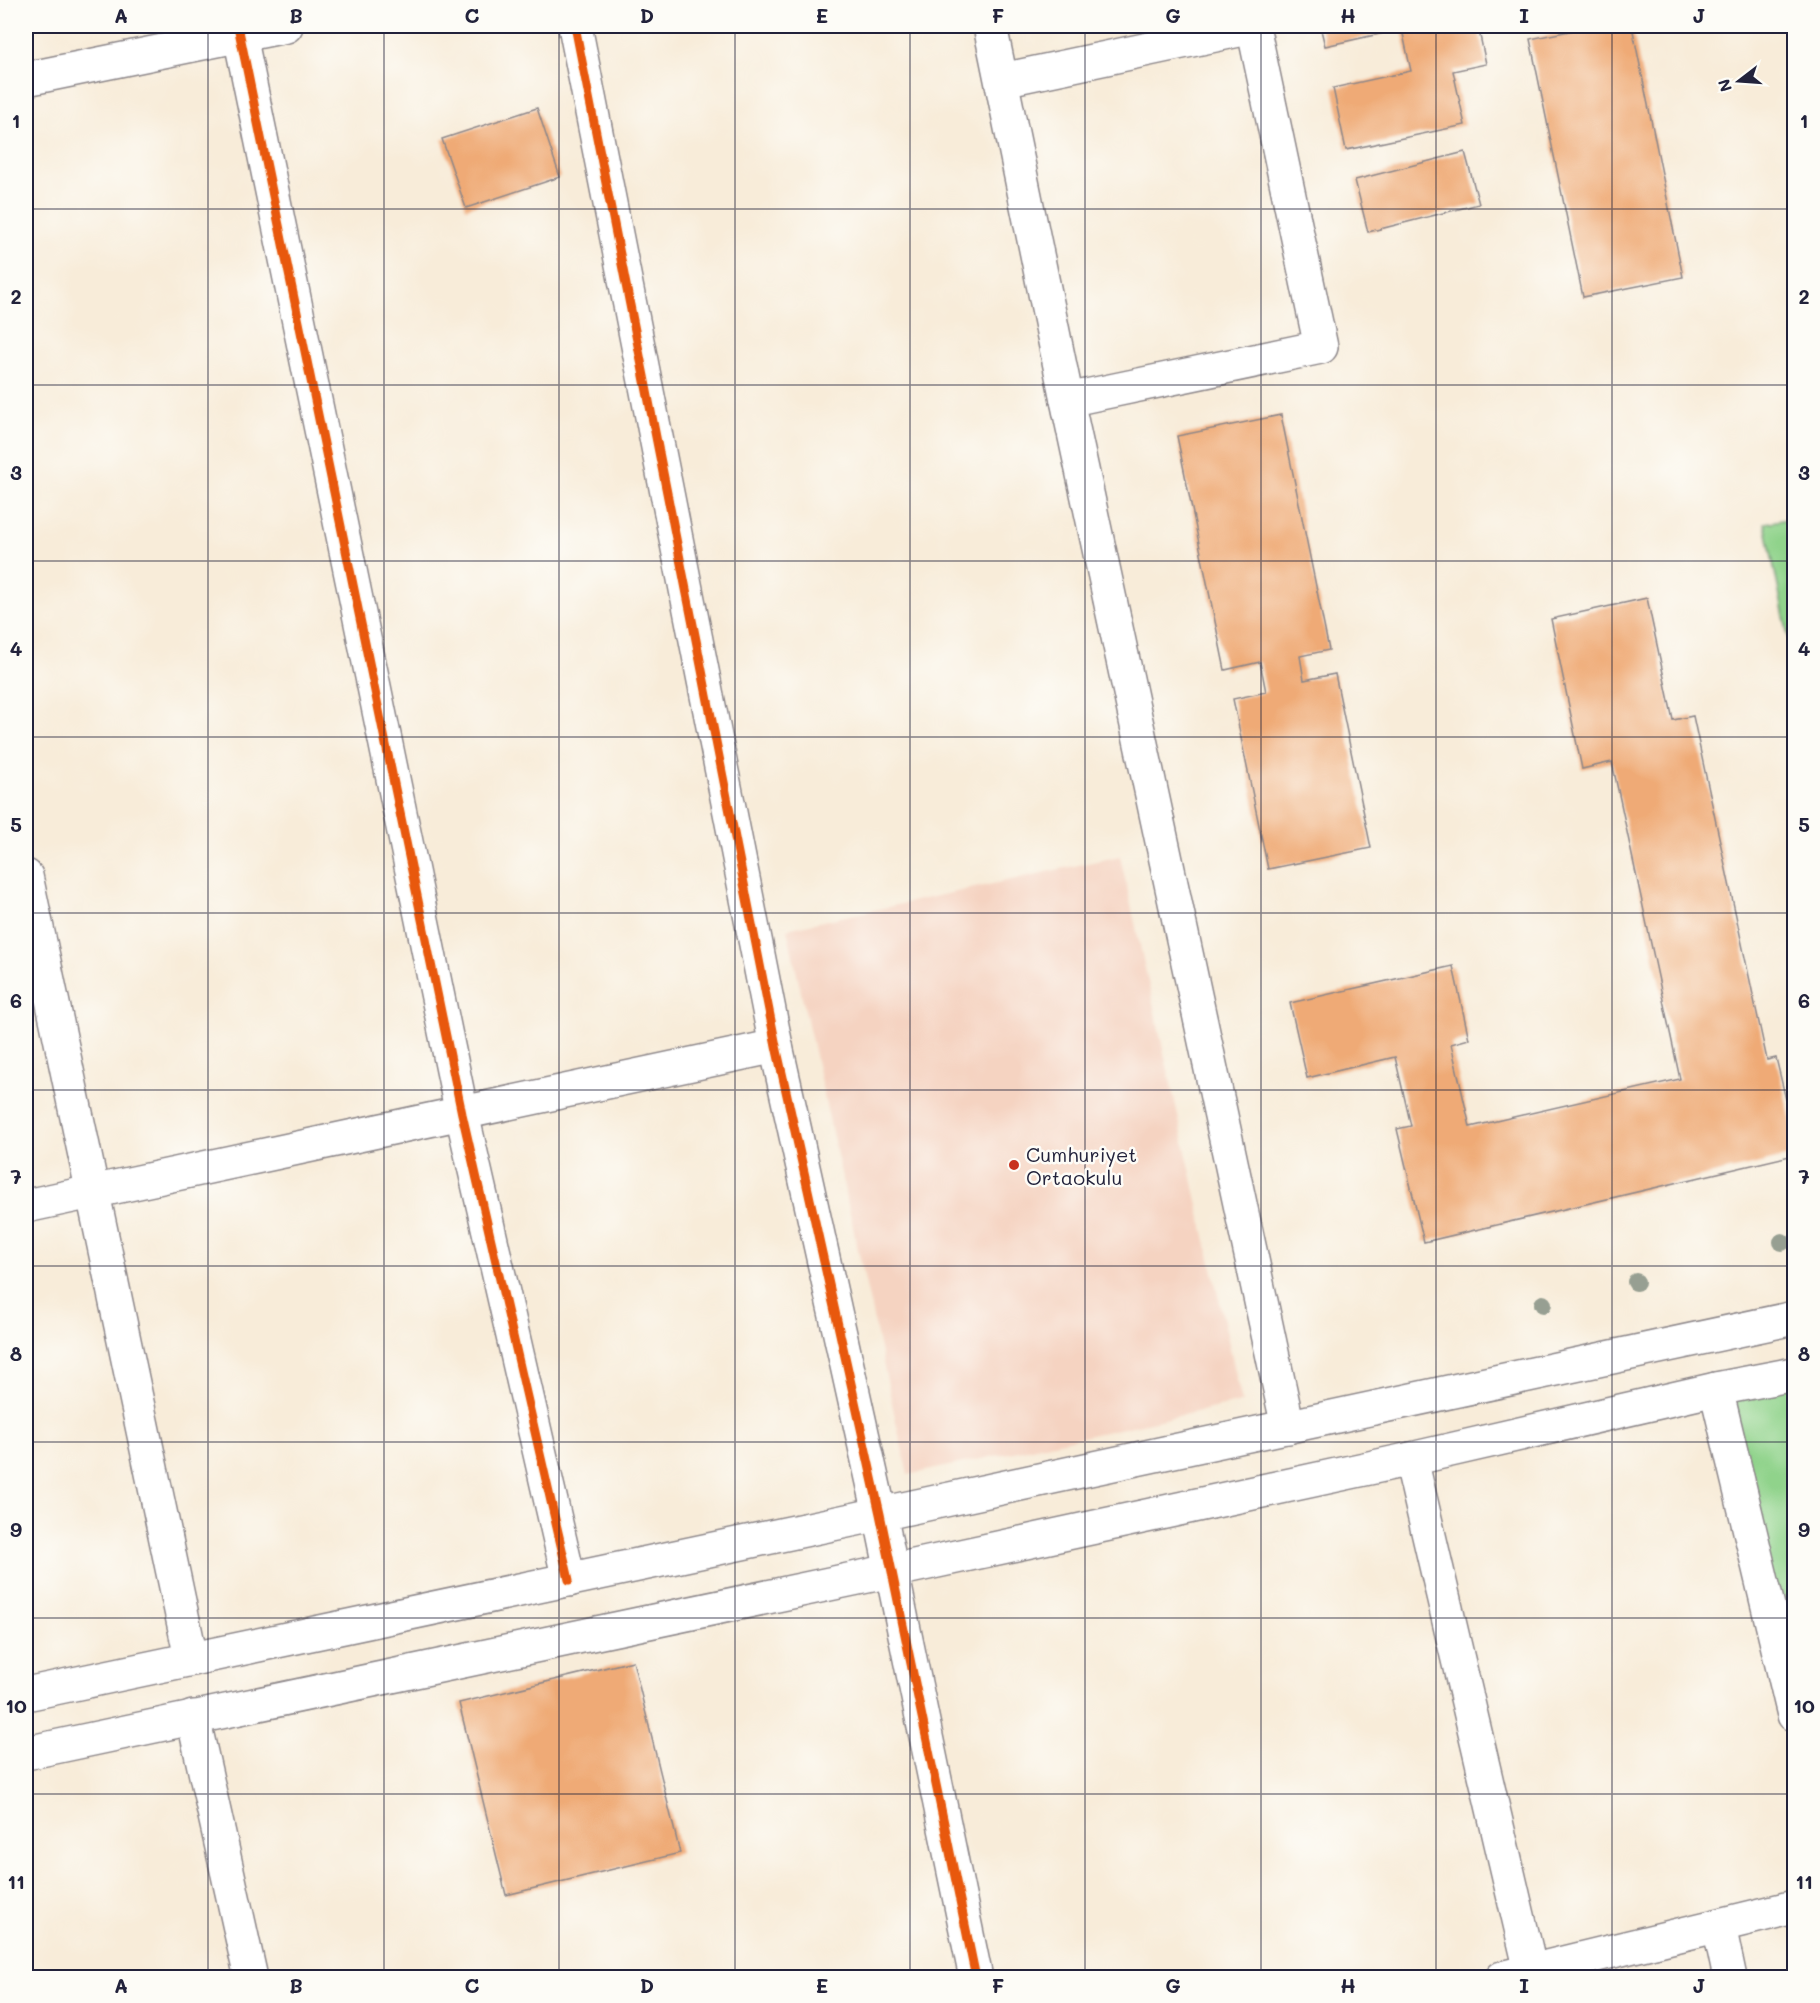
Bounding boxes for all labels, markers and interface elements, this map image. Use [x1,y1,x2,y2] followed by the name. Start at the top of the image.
[114,2,128,28] text: A
[289,2,303,28] text: B
[465,2,480,28] text: C
[640,2,654,28] text: D
[816,2,828,28] text: E
[992,2,1005,28] text: F
[1165,2,1181,28] text: G
[1340,2,1356,28] text: H
[1519,2,1529,28] text: I
[1692,2,1706,28] text: J
[1709,51,1769,111] north arrow
[1712,77,1736,94] text: N
[12,107,20,133] text: 1
[1800,107,1808,133] text: 1
[10,283,22,309] text: 2
[1798,283,1810,309] text: 2
[10,459,22,485] text: 3
[1798,459,1810,485] text: 3
[10,635,23,661] text: 4
[1798,635,1811,661] text: 4
[10,811,22,837] text: 5
[1798,811,1810,837] text: 5
[10,987,22,1013] text: 6
[1798,987,1810,1013] text: 6
[1026,1141,1137,1190] place label: Cumhuriyet Ortaokulu
[1007,1158,1021,1172] marker: Cumhuriyet Ortaokulu
[10,1163,22,1189] text: 7
[1798,1163,1810,1189] text: 7
[10,1340,22,1366] text: 8
[1798,1340,1810,1366] text: 8
[10,1516,22,1542] text: 9
[1798,1516,1810,1542] text: 9
[5,1692,27,1718] text: 10
[1793,1692,1815,1718] text: 10
[7,1868,25,1894] text: 11
[1795,1868,1813,1894] text: 11
[114,1972,128,1998] text: A
[289,1972,303,1998] text: B
[465,1972,480,1998] text: C
[640,1972,654,1998] text: D
[816,1972,828,1998] text: E
[992,1972,1005,1998] text: F
[1165,1972,1181,1998] text: G
[1340,1972,1356,1998] text: H
[1519,1972,1529,1998] text: I
[1692,1972,1706,1998] text: J

